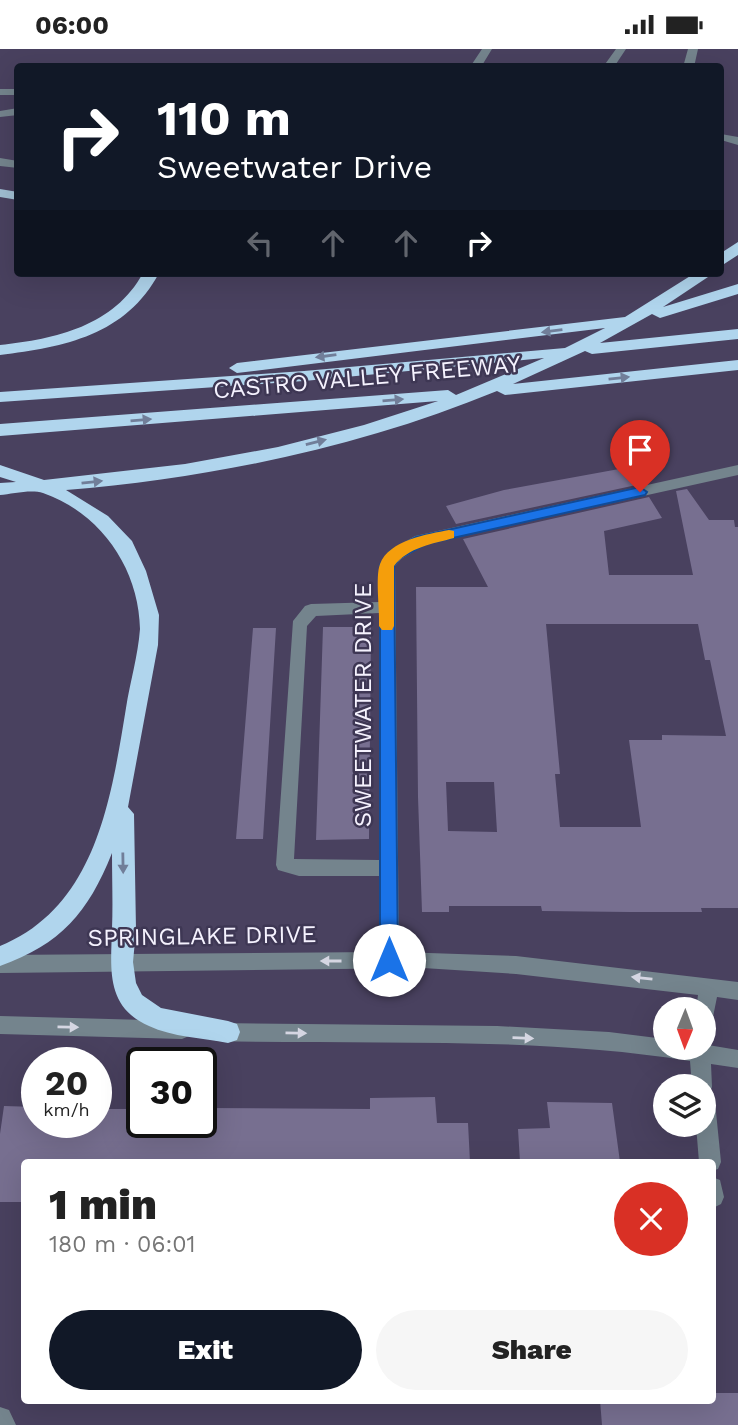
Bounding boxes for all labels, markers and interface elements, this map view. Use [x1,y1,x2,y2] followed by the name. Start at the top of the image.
[35,10,109,40] text: 06:00
[157,89,291,147] text: 110 m
[42,91,133,182] icon: right
[157,148,432,186] text: Sweetwater Drive
[241,224,279,262] icon: left
[314,224,352,262] icon: ahead
[387,224,425,262] icon: ahead
[460,224,498,262] icon: right
[541,326,563,337] one-way arrow
[212,350,522,404] street label: CASTRO VALLEY FREEWAY
[315,351,337,362] one-way arrow
[608,373,630,384] one-way arrow
[382,394,404,405] one-way arrow
[131,414,153,425] one-way arrow
[610,420,670,492] pin
[621,431,659,469] icon: arrive
[305,436,327,447] one-way arrow
[82,476,104,487] one-way arrow
[349,583,377,827] street label: SWEETWATER DRIVE
[117,852,129,874] one-way arrow
[87,920,317,952] street label: SPRINGLAKE DRIVE
[352,923,426,997] position arrow
[319,955,341,966] one-way arrow
[630,973,652,984] one-way arrow
[653,997,716,1061] north arrow
[653,997,716,1137] map controls
[57,1021,79,1033] one-way arrow
[285,1027,307,1039] one-way arrow
[512,1032,534,1044] one-way arrow
[126,1047,217,1138] speed limit sign: 30
[45,1062,88,1104] text: 20
[653,1074,716,1137] button: layers
[43,1099,90,1120] text: km/h
[49,1180,157,1229] text: 1 min
[614,1182,688,1256] button: close
[49,1231,195,1258] text: 180 m · 06:01
[49,1310,362,1390] button: Exit
[376,1310,688,1390] button: Share

